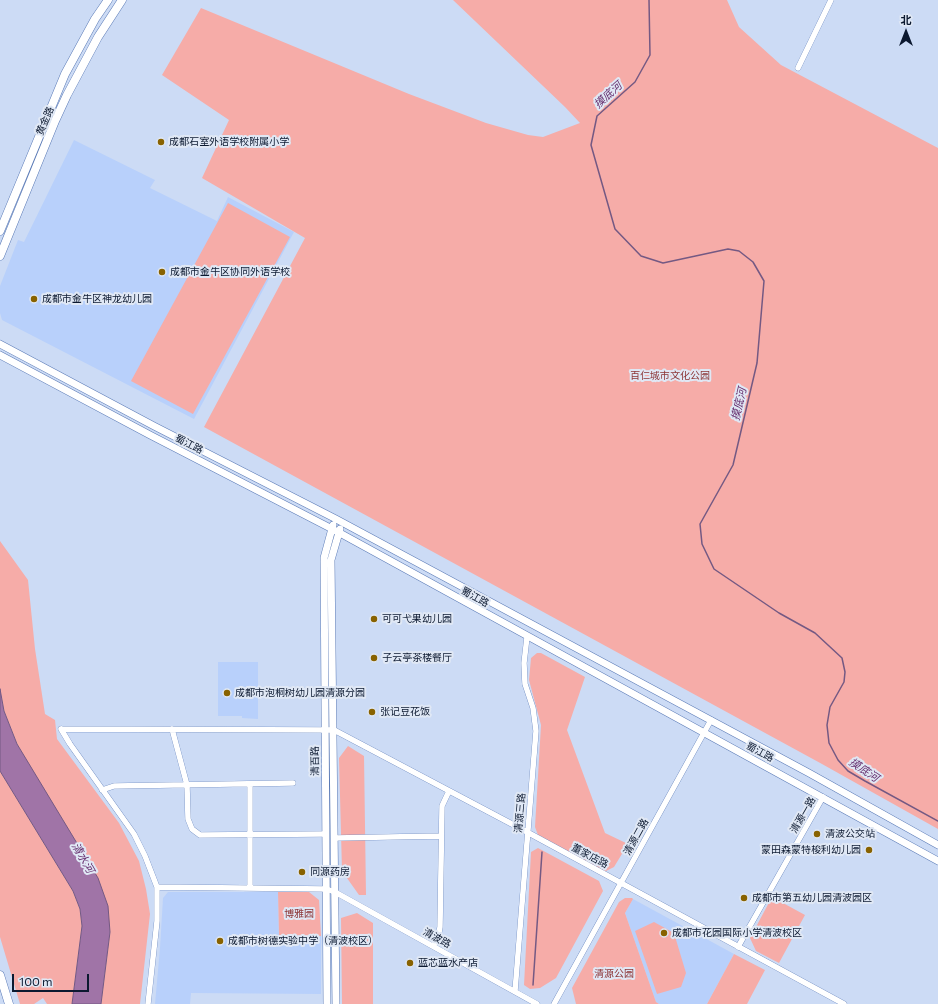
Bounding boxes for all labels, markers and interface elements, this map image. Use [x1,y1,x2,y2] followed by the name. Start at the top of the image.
[886,12,926,52] north arrow
[901,13,912,26] text: 北
[591,79,625,111] water label: 摸底河
[34,105,56,137] street label: 黄金路
[169,136,289,148] place label: 成都石室外语学校附属小学
[156,137,166,147] marker: 成都石室外语学校附属小学
[170,266,290,278] place label: 成都市金牛区协同外语学校
[157,267,167,277] marker: 成都市金牛区协同外语学校
[42,293,152,305] place label: 成都市金牛区神龙幼儿园
[29,294,39,304] marker: 成都市金牛区神龙幼儿园
[630,370,710,382] park label: 百仁城市文化公园
[729,386,749,422] water label: 摸底河
[173,432,205,456] street label: 蜀江路
[459,584,491,610] street label: 蜀江路
[382,613,452,625] place label: 可可弋果幼儿园
[369,614,379,624] marker: 可可弋果幼儿园
[382,652,452,664] place label: 子云亭茶楼餐厅
[369,653,379,663] marker: 子云亭茶楼餐厅
[235,687,365,699] place label: 成都市泡桐树幼儿园清源分园
[222,688,232,698] marker: 成都市泡桐树幼儿园清源分园
[380,706,430,718] place label: 张记豆花饭
[367,707,377,717] marker: 张记豆花饭
[744,740,776,764] street label: 蜀江路
[309,746,321,776] street label: 清百路
[847,755,881,785] water label: 摸底河
[512,793,528,833] street label: 清源三路
[788,795,818,835] street label: 清源一路
[621,817,651,857] street label: 清源二路
[825,828,875,840] place label: 清波公交站
[812,829,822,839] marker: 清波公交站
[69,840,97,876] water label: 清水河
[570,841,610,871] street label: 董家店路
[761,844,861,856] place label: 蒙田森蒙特梭利幼儿园
[864,845,874,855] marker: 蒙田森蒙特梭利幼儿园
[310,866,350,878] place label: 同源药房
[297,867,307,877] marker: 同源药房
[752,892,872,904] place label: 成都市第五幼儿园清波园区
[739,893,749,903] marker: 成都市第五幼儿园清波园区
[284,908,314,920] park label: 博雅园
[421,925,453,951] street label: 清波路
[672,927,802,939] place label: 成都市花园国际小学清波校区
[659,928,669,938] marker: 成都市花园国际小学清波校区
[228,935,378,947] place label: 成都市树德实验中学（清波校区）
[215,936,225,946] marker: 成都市树德实验中学（清波校区）
[418,957,478,969] place label: 蓝芯蓝水产店
[405,958,415,968] marker: 蓝芯蓝水产店
[14,966,91,992] scale bar
[594,968,634,980] park label: 清源公园
[19,974,53,988] text: 100 m

